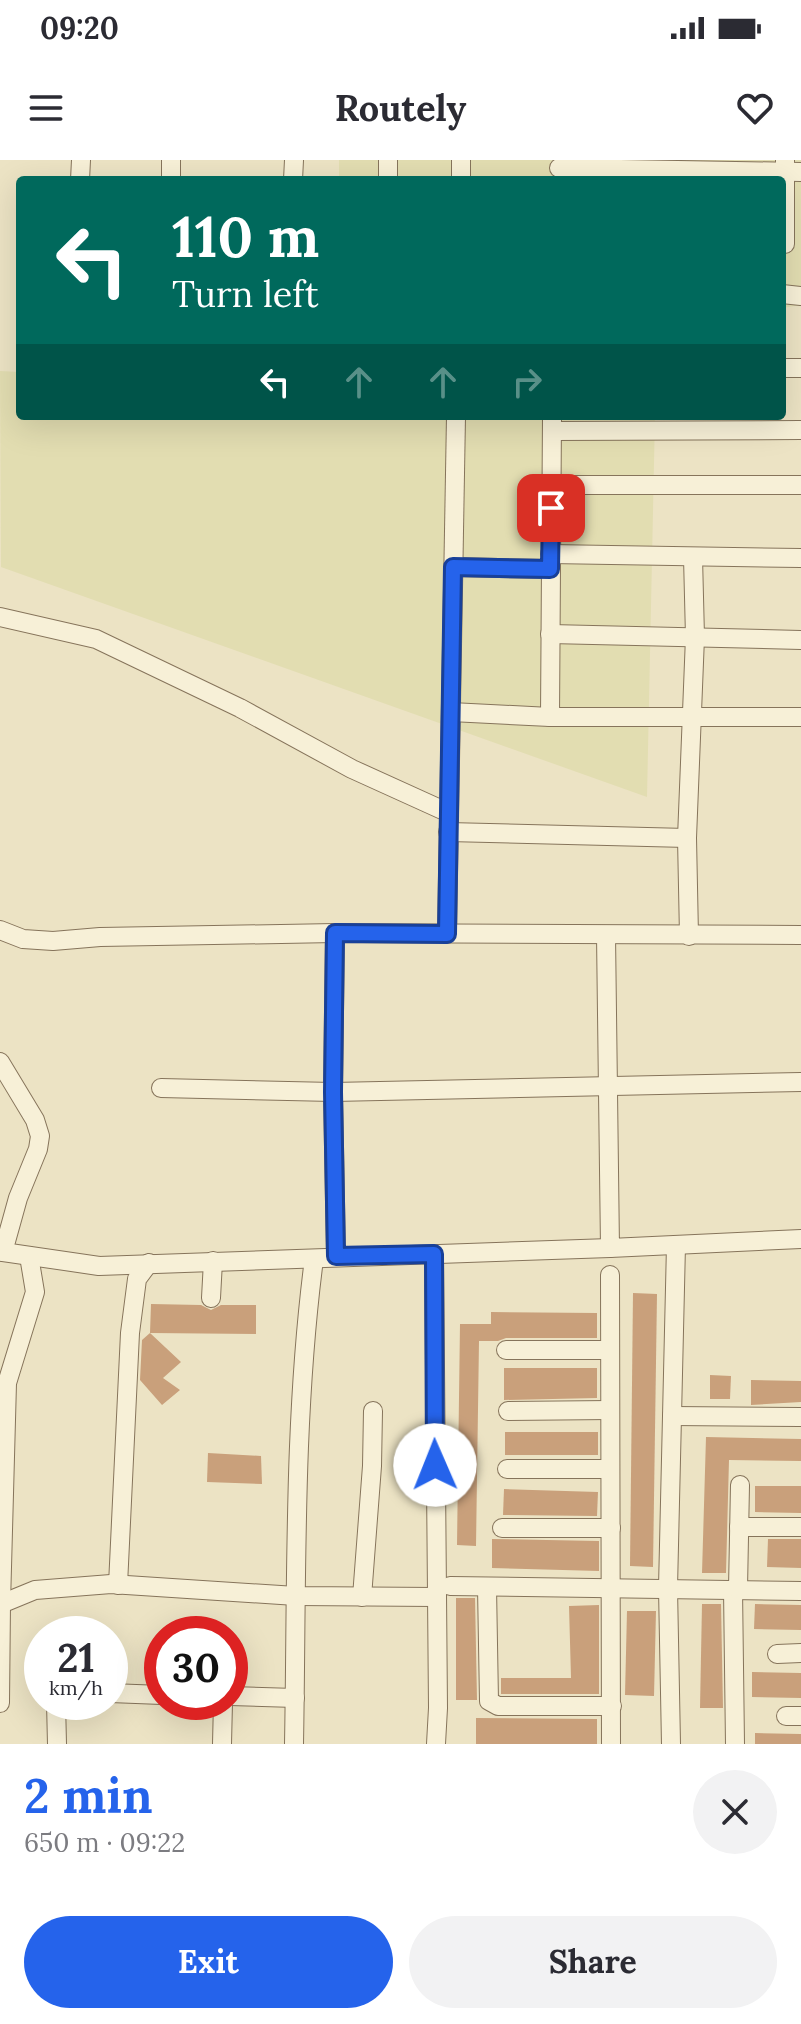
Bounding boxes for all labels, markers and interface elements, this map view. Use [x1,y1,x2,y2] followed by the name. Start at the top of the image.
[40,9,119,47] text: 09:20
[335,85,466,131] text: Routely
[24,86,68,130] icon: menu
[733,86,777,130] icon: heart
[172,201,319,272] text: 110 m
[40,208,144,312] icon: left
[172,271,319,317] text: Turn left
[253,360,297,404] icon: left
[337,360,381,404] icon: ahead
[421,360,465,404] icon: ahead
[505,360,549,404] icon: right
[517,474,585,542] pin
[529,486,573,530] icon: arrive
[393,1423,477,1507] position arrow
[144,1616,248,1720] speed limit sign: 30
[57,1632,95,1683] text: 21
[49,1675,103,1700] text: km/h
[24,1765,153,1826] text: 2 min
[693,1770,777,1854] button: close
[24,1826,185,1859] text: 650 m · 09:22
[24,1916,393,2008] button: Exit
[409,1916,777,2008] button: Share

